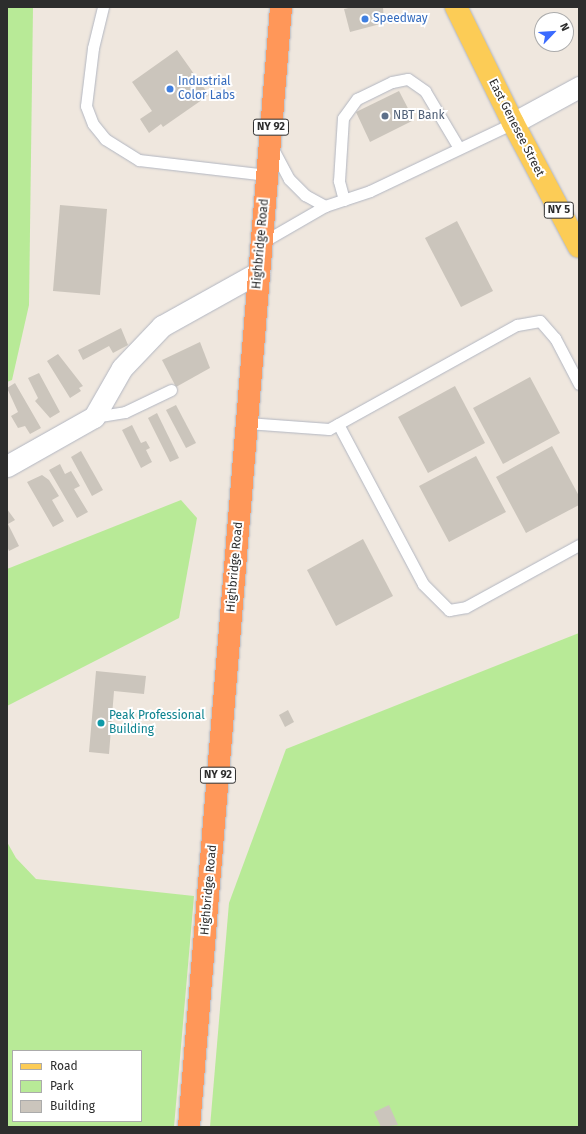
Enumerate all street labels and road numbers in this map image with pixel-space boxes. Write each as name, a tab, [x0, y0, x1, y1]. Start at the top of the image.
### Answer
street label: East Genesee Street	[485, 77, 547, 179]
road number: NY 92	[252, 118, 290, 136]
street label: Highbridge Road	[250, 198, 272, 290]
road number: NY 5	[543, 201, 575, 219]
street label: Highbridge Road	[224, 521, 246, 613]
road number: NY 92	[199, 766, 237, 784]
street label: Highbridge Road	[198, 844, 220, 936]

